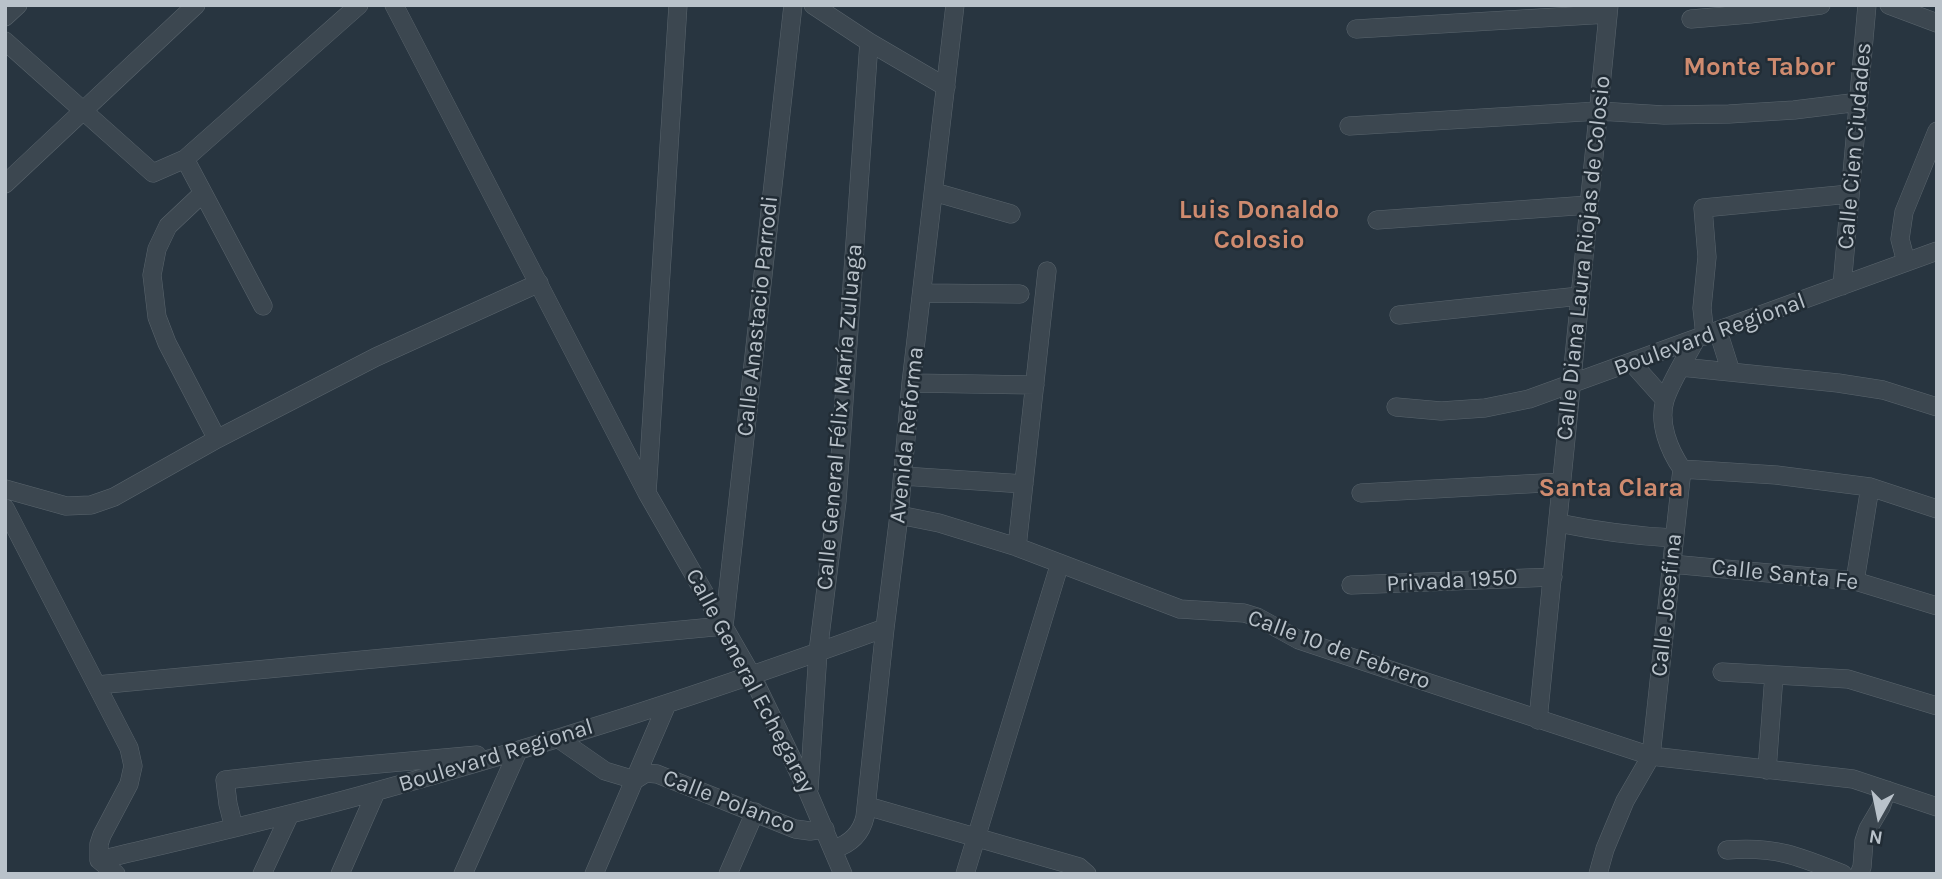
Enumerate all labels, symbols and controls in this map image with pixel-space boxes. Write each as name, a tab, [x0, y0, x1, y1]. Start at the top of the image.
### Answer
street label: Calle Cien Ciudades	[1832, 41, 1878, 251]
district label: Monte Tabor	[1683, 52, 1835, 84]
street label: Calle Diana Laura Riojas de Colosio	[1551, 74, 1617, 442]
street label: Calle Anastacio Parrodi	[732, 194, 784, 438]
district label: Luis Donaldo Colosio	[1179, 195, 1339, 256]
street label: Calle General Félix María Zuluaga	[811, 243, 869, 591]
street label: Boulevard Regional	[1610, 287, 1810, 383]
street label: Avenida Reforma	[884, 345, 930, 525]
district label: Santa Clara	[1538, 473, 1684, 505]
street label: Calle Josefina	[1646, 532, 1688, 678]
street label: Calle Santa Fe	[1710, 554, 1860, 596]
street label: Calle General Echegaray	[679, 564, 821, 798]
street label: Privada 1950	[1386, 564, 1518, 598]
street label: Calle 10 de Febrero	[1244, 604, 1434, 696]
street label: Boulevard Regional	[395, 713, 597, 799]
street label: Calle Polanco	[659, 764, 799, 840]
north arrow	[1844, 781, 1914, 851]
text: N	[1867, 825, 1884, 849]

